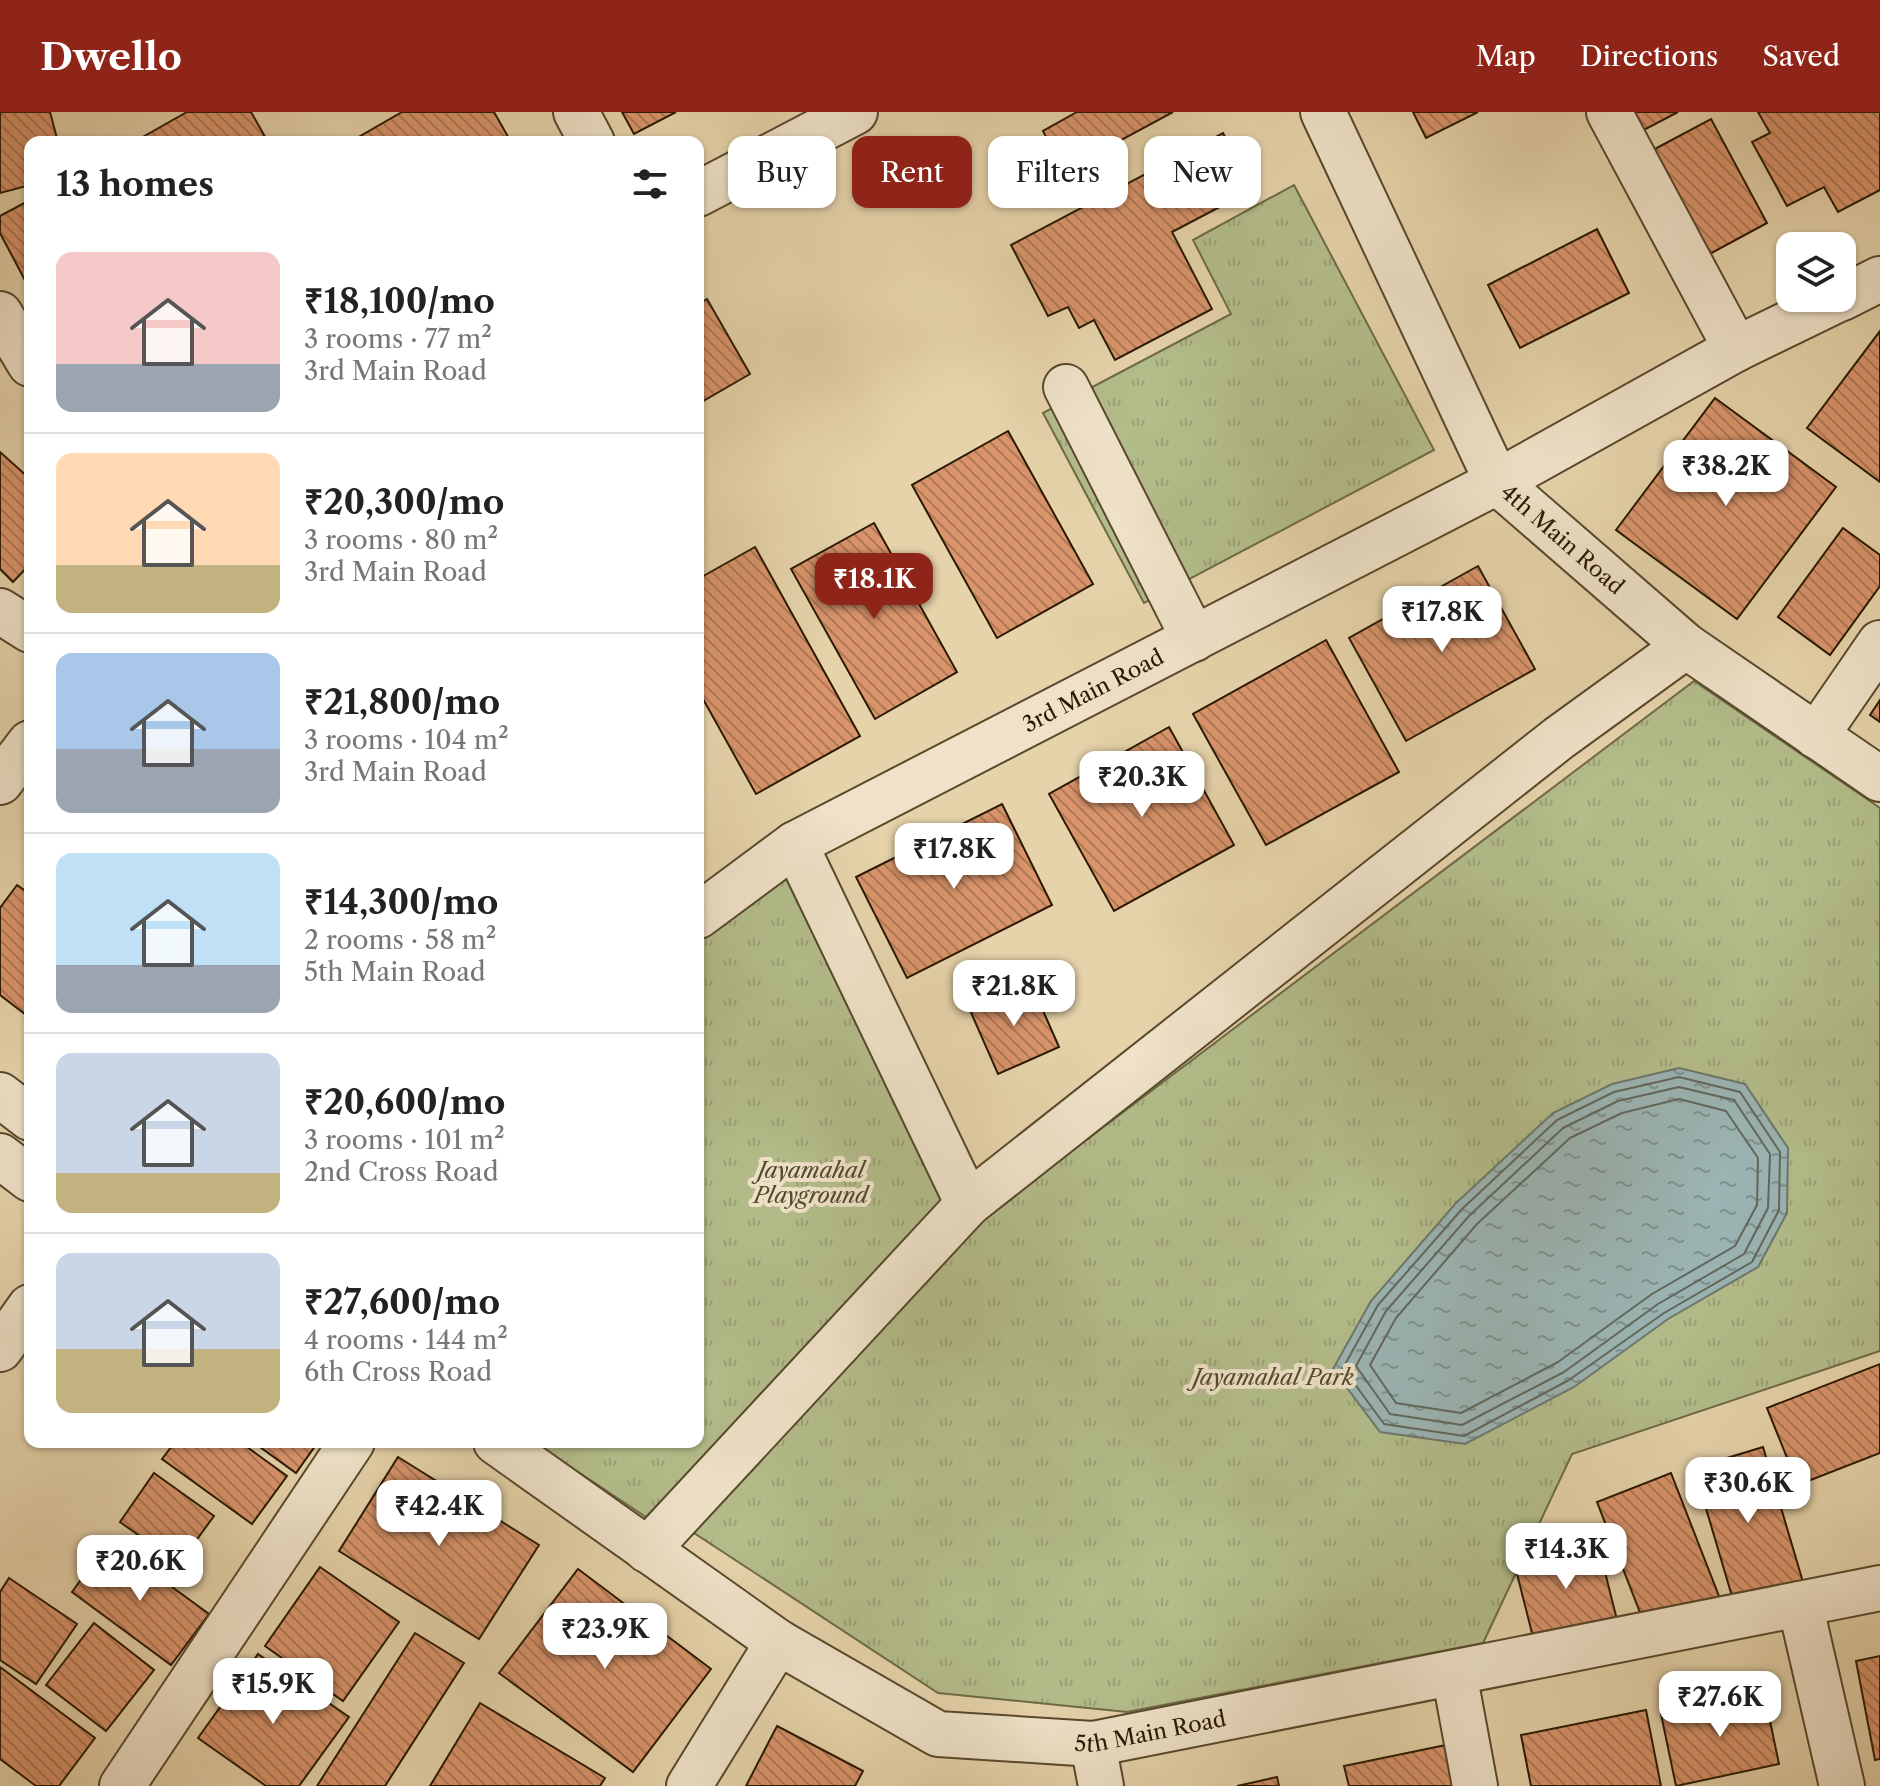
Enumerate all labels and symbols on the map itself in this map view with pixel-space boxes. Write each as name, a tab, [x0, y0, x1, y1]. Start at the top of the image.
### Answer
pin: ₹38.2K	[1661, 440, 1791, 508]
street label: 4th Main Road	[1496, 478, 1630, 600]
pin: ₹18.1K	[809, 553, 939, 621]
pin: ₹17.8K	[1377, 586, 1507, 654]
street label: 3rd Main Road	[1018, 643, 1168, 738]
pin: ₹20.3K	[1077, 751, 1207, 819]
pin: ₹17.8K	[889, 823, 1019, 891]
pin: ₹21.8K	[949, 960, 1079, 1028]
park label: Jayamahal Playground	[751, 1157, 870, 1209]
park label: Jayamahal Park	[1186, 1364, 1354, 1391]
pin: ₹30.6K	[1683, 1457, 1813, 1525]
pin: ₹42.4K	[374, 1480, 504, 1548]
pin: ₹14.3K	[1501, 1523, 1631, 1591]
pin: ₹20.6K	[75, 1535, 205, 1603]
pin: ₹23.9K	[540, 1603, 670, 1671]
pin: ₹15.9K	[208, 1658, 338, 1726]
pin: ₹27.6K	[1655, 1671, 1785, 1739]
street label: 5th Main Road	[1074, 1704, 1228, 1758]

